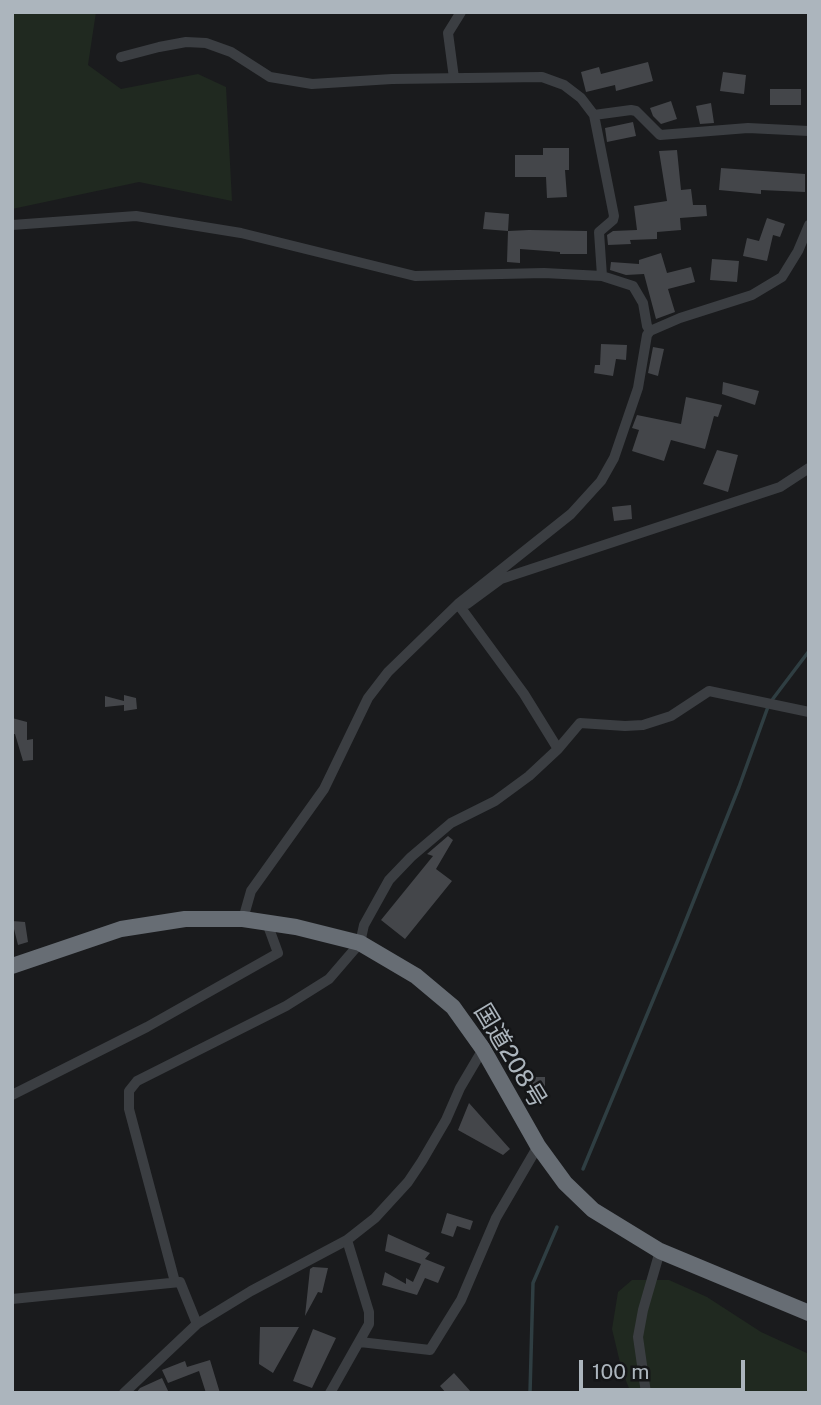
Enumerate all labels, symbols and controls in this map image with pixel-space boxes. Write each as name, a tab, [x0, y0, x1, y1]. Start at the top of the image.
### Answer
street label: 国道208号	[468, 999, 552, 1113]
scale bar	[583, 1346, 749, 1390]
text: 100 m	[592, 1359, 649, 1384]

